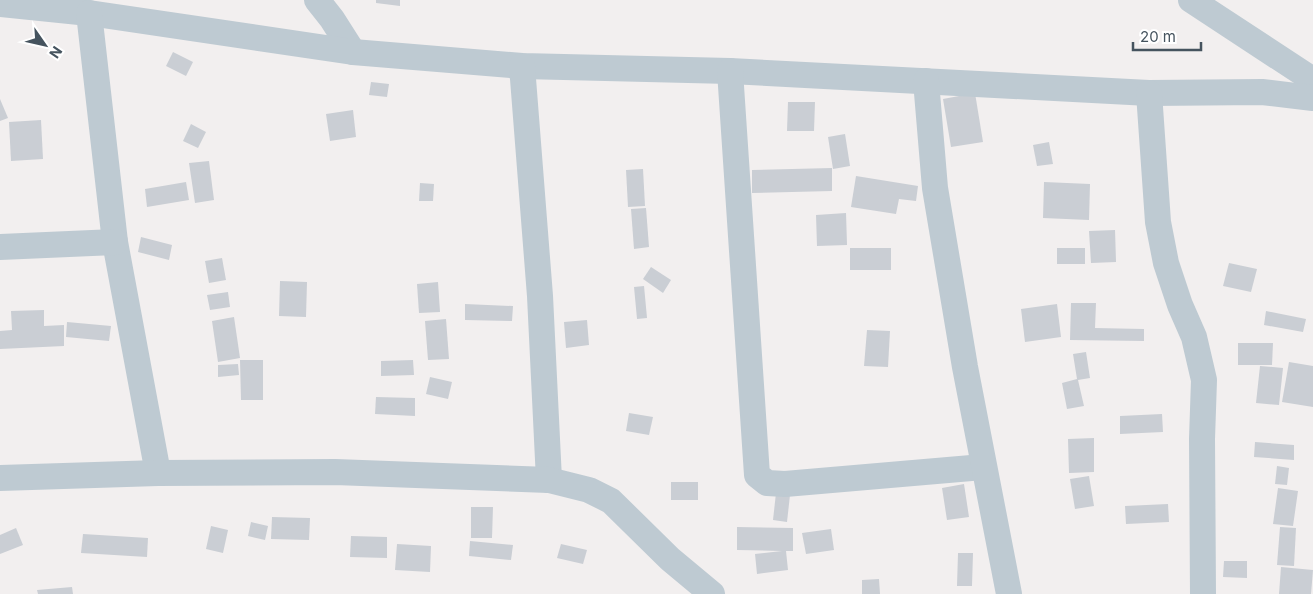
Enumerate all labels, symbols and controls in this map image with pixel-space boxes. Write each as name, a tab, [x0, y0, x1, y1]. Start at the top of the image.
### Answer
north arrow	[20, 20, 70, 70]
scale bar	[1133, 20, 1200, 52]
text: 20 m	[1140, 27, 1176, 46]
text: N	[46, 43, 66, 62]

